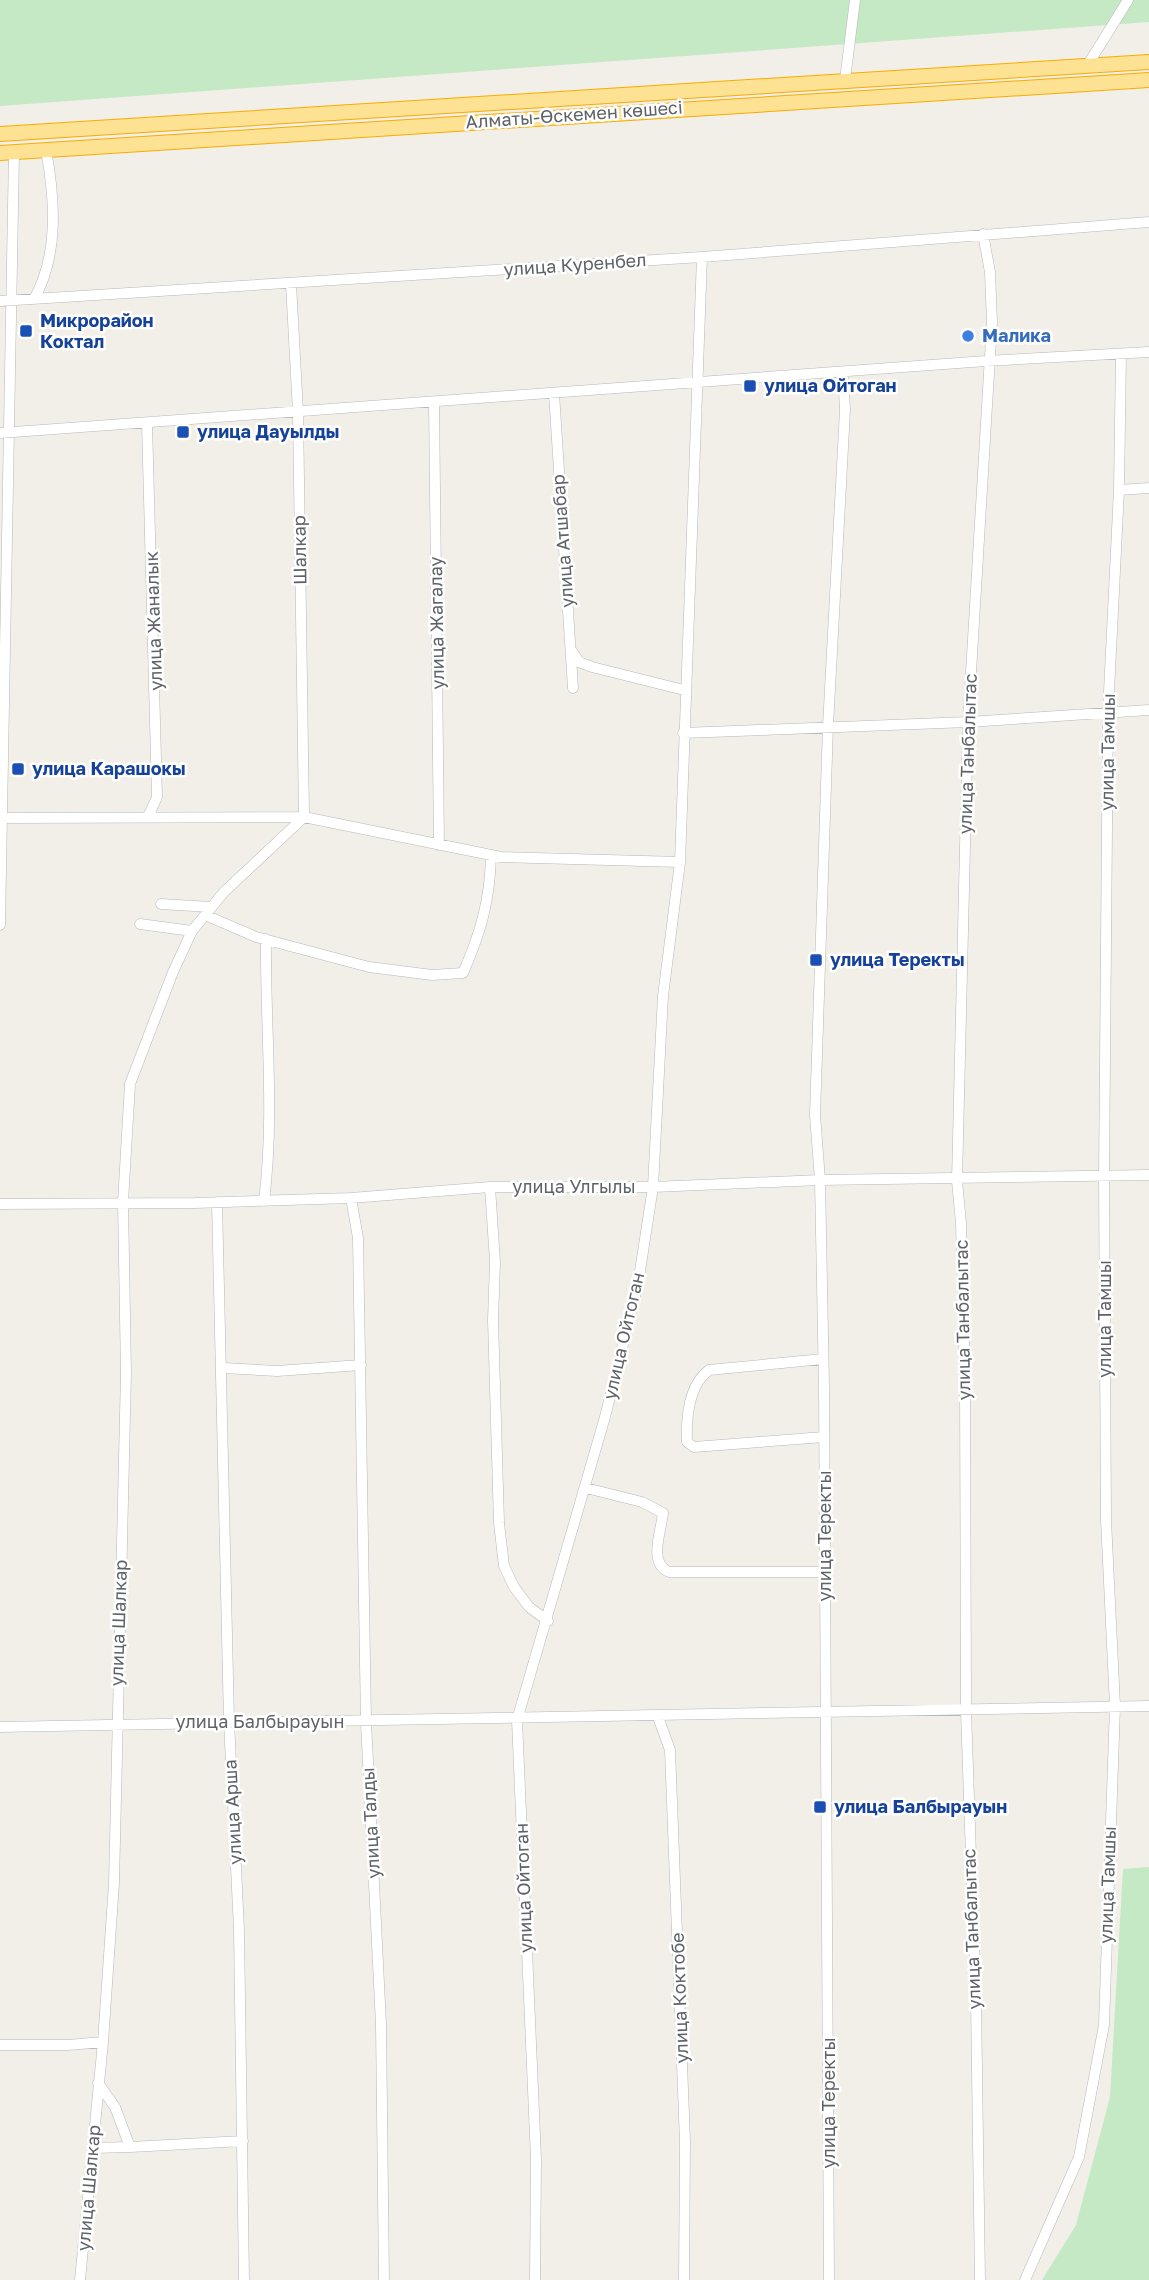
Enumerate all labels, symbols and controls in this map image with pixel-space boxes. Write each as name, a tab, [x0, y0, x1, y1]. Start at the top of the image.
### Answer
street label: Алматы-Өскемен көшесі	[465, 95, 683, 133]
street label: улица Куренбел	[503, 248, 647, 280]
place label: Микрорайон Коктал	[40, 309, 154, 352]
marker: Микрорайон Коктал	[18, 323, 34, 339]
place label: Малика	[982, 324, 1051, 346]
marker: Малика	[960, 328, 976, 344]
place label: улица Ойтоган	[764, 374, 897, 396]
marker: улица Ойтоган	[742, 378, 758, 394]
place label: улица Дауылды	[197, 420, 339, 442]
marker: улица Дауылды	[175, 424, 191, 440]
street label: улица Атшабар	[546, 474, 578, 609]
street label: Шалкар	[287, 515, 311, 585]
street label: улица Жаналык	[140, 551, 166, 691]
street label: улица Жагалау	[424, 556, 448, 690]
street label: улица Танбалытас	[953, 673, 981, 835]
street label: улица Тамшы	[1095, 693, 1119, 811]
place label: улица Карашокы	[32, 757, 186, 779]
marker: улица Карашокы	[10, 761, 26, 777]
place label: улица Теректы	[830, 948, 965, 970]
marker: улица Теректы	[808, 952, 824, 968]
street label: улица Улгылы	[512, 1175, 636, 1197]
street label: улица Танбалытас	[950, 1239, 974, 1401]
street label: улица Тамшы	[1093, 1260, 1115, 1378]
street label: улица Ойтоган	[598, 1270, 648, 1402]
street label: улица Теректы	[813, 1470, 835, 1602]
street label: улица Шалкар	[105, 1559, 131, 1687]
street label: улица Балбырауын	[176, 1710, 344, 1732]
street label: улица Арша	[218, 1759, 246, 1865]
street label: улица Талды	[356, 1767, 384, 1879]
place label: улица Балбырауын	[834, 1795, 1007, 1817]
marker: улица Балбырауын	[812, 1799, 828, 1815]
street label: улица Ойтоган	[510, 1823, 536, 1953]
street label: улица Тамшы	[1094, 1826, 1120, 1944]
street label: улица Танбалытас	[957, 1848, 985, 2010]
street label: улица Коктобе	[666, 1932, 692, 2064]
street label: улица Теректы	[817, 2037, 839, 2169]
street label: улица Шалкар	[72, 2124, 104, 2252]

